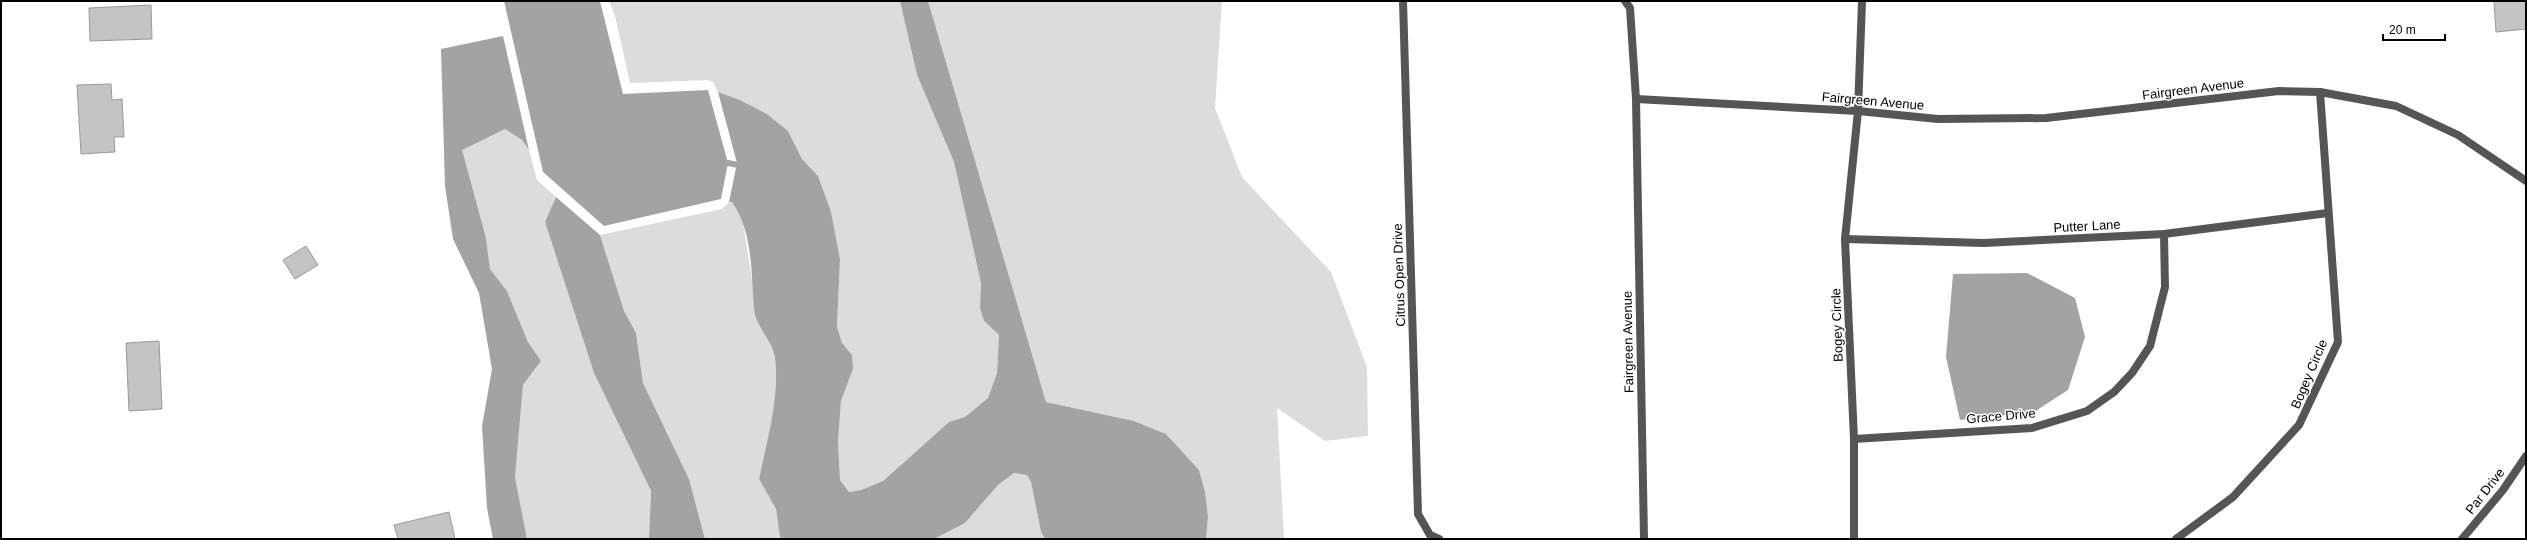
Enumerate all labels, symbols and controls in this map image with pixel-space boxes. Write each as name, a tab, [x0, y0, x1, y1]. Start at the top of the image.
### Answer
scale bar	[2383, 16, 2445, 42]
text: 20 m	[2389, 23, 2416, 37]
street label: Fairgreen Avenue	[2141, 75, 2245, 103]
street label: Fairgreen Avenue	[1821, 89, 1925, 113]
street label: Putter Lane	[2053, 217, 2121, 235]
street label: Citrus Open Drive	[1390, 223, 1408, 327]
street label: Bogey Circle	[1828, 288, 1846, 362]
street label: Fairgreen Avenue	[1620, 291, 1636, 393]
street label: Bogey Circle	[2288, 337, 2330, 411]
street label: Grace Drive	[1966, 406, 2036, 426]
street label: Par Drive	[2462, 465, 2508, 517]

